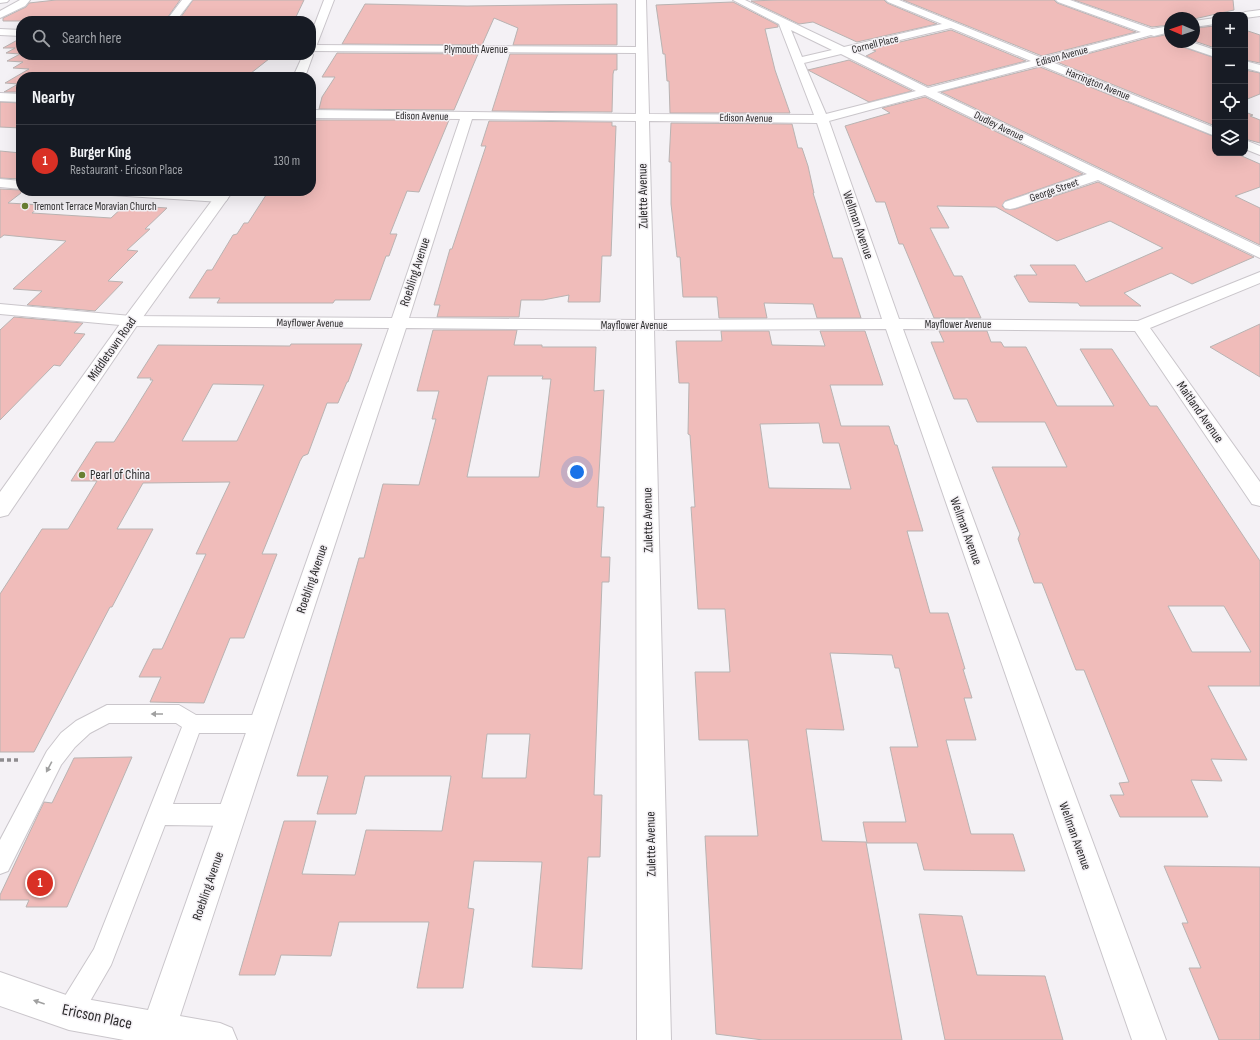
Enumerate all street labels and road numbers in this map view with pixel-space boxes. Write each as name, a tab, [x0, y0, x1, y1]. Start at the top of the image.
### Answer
street label: Cornell Place	[850, 32, 900, 56]
street label: Plymouth Avenue	[444, 43, 508, 56]
street label: Edison Avenue	[1035, 43, 1089, 69]
street label: Harrington Avenue	[1064, 65, 1132, 103]
street label: Dudley Avenue	[972, 108, 1026, 144]
street label: Edison Avenue	[395, 109, 449, 123]
street label: Edison Avenue	[719, 111, 773, 125]
street label: Zulette Avenue	[634, 163, 652, 229]
street label: George Street	[1028, 175, 1081, 204]
street label: Wellman Avenue	[839, 189, 877, 261]
street label: Roebling Avenue	[396, 235, 434, 309]
street label: Middletown Road	[84, 314, 140, 384]
street label: Mayflower Avenue	[277, 316, 343, 330]
street label: Mayflower Avenue	[925, 318, 991, 331]
street label: Mayflower Avenue	[601, 319, 667, 332]
street label: Maitland Avenue	[1173, 378, 1227, 446]
street label: Zulette Avenue	[639, 487, 657, 553]
street label: Wellman Avenue	[946, 495, 986, 567]
street label: Roebling Avenue	[293, 543, 331, 615]
street label: Wellman Avenue	[1055, 800, 1095, 872]
street label: Zulette Avenue	[642, 811, 660, 877]
street label: Roebling Avenue	[189, 850, 227, 922]
street label: Ericson Place	[60, 1000, 134, 1034]

